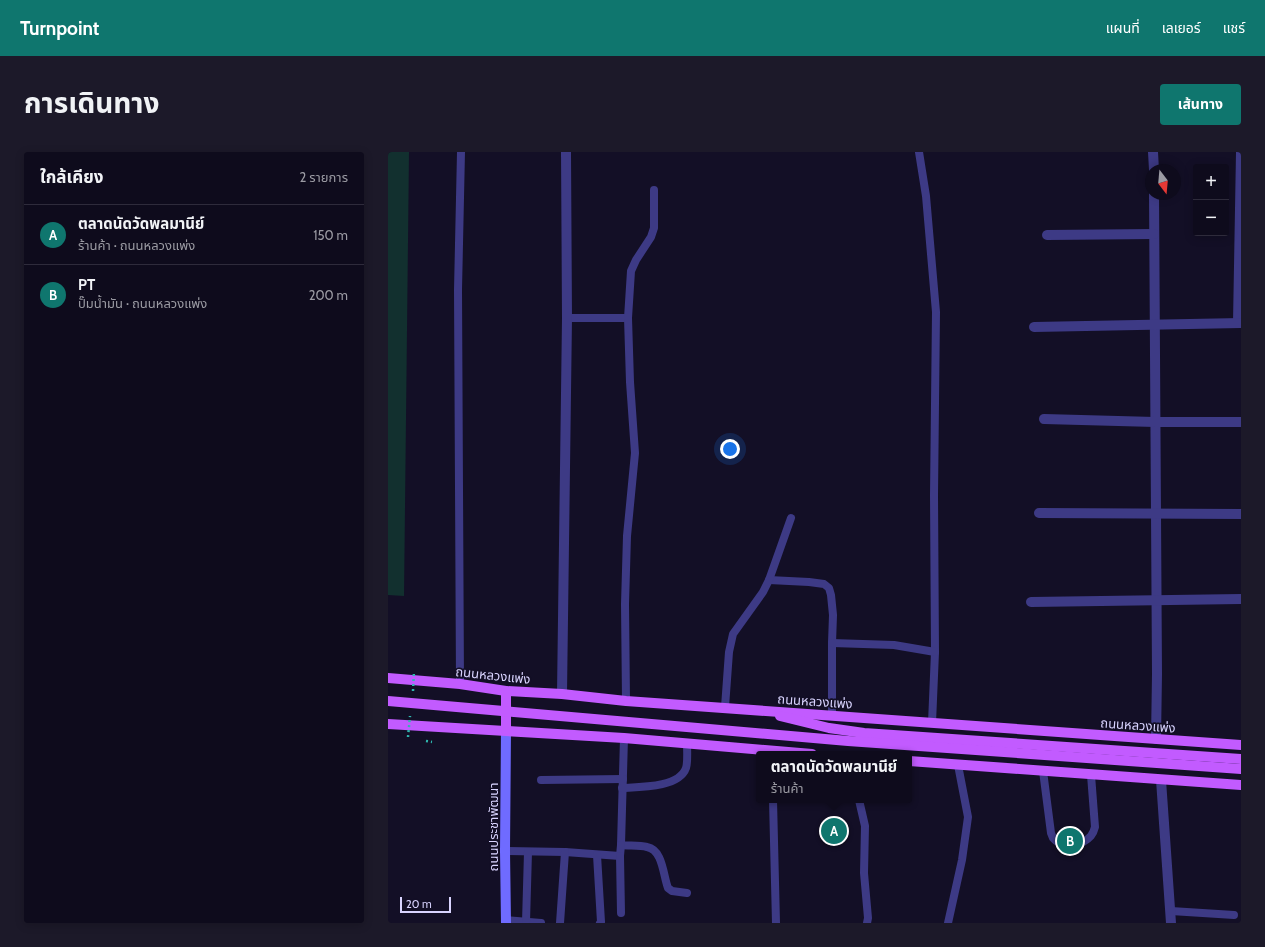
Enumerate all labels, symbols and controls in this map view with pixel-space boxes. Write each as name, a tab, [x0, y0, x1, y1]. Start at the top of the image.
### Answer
text: Turnpoint	[20, 17, 99, 40]
text: แผนที่	[1106, 19, 1140, 37]
text: เลเยอร์	[1162, 19, 1201, 37]
text: แชร์	[1223, 19, 1245, 37]
button: เส้นทาง	[1160, 84, 1241, 125]
text: การเดินทาง	[24, 86, 159, 120]
north arrow	[1145, 164, 1181, 200]
map controls	[1193, 164, 1229, 236]
button: +	[1193, 164, 1229, 200]
text: ใกล้เคียง	[40, 167, 103, 187]
text: 2 รายการ	[299, 169, 348, 185]
button: −	[1193, 200, 1229, 236]
text: ตลาดนัดวัดพลมานีย์	[78, 215, 204, 233]
text: A	[49, 227, 57, 243]
text: 150 m	[313, 227, 348, 243]
text: ร้านค้า · ถนนหลวงแพ่ง	[78, 237, 195, 253]
text: PT	[78, 276, 95, 294]
text: B	[49, 287, 57, 303]
text: 200 m	[309, 287, 348, 303]
text: ปั๊มน้ำมัน · ถนนหลวงแพ่ง	[78, 295, 207, 311]
your location	[720, 439, 740, 459]
street label: ถนนหลวงแพ่ง	[455, 663, 531, 687]
street label: ถนนหลวงแพ่ง	[777, 690, 853, 712]
street label: ถนนหลวงแพ่ง	[1100, 714, 1176, 736]
popup	[756, 751, 912, 803]
text: ตลาดนัดวัดพลมานีย์	[771, 758, 897, 776]
text: ร้านค้า	[771, 780, 804, 796]
street label: ถนนประชาพัฒนา	[485, 783, 501, 871]
pin: A	[821, 816, 847, 846]
pin: B	[1057, 826, 1083, 856]
scale bar	[400, 895, 451, 914]
text: 20 m	[406, 897, 432, 911]

